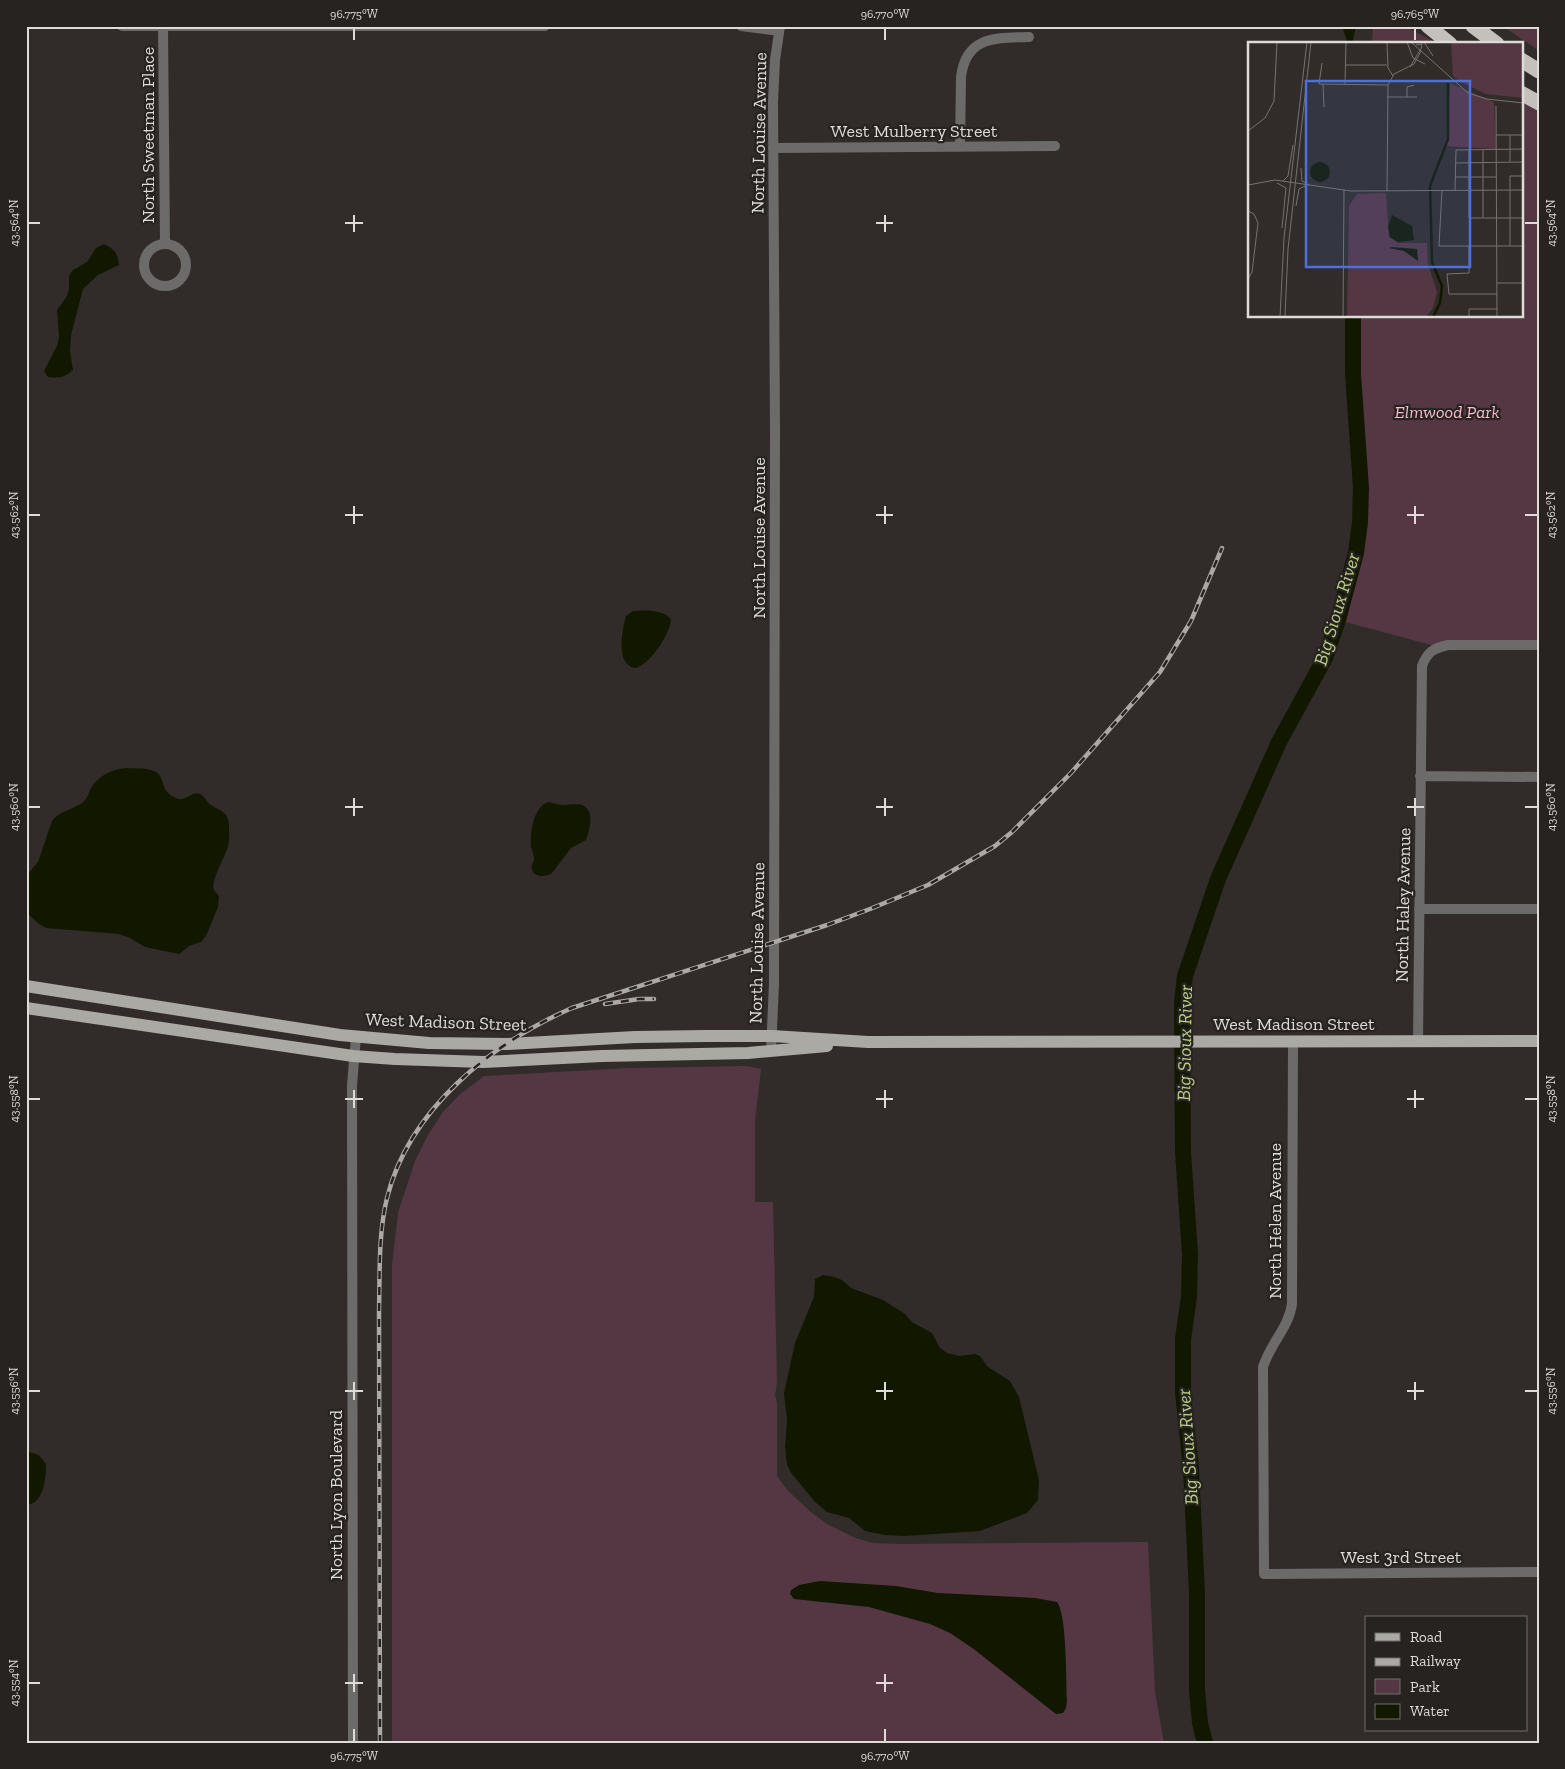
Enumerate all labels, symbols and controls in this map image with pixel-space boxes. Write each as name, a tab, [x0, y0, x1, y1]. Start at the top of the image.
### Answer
text: 96.775°W	[330, 7, 379, 21]
text: 96.770°W	[861, 7, 910, 21]
text: 96.765°W	[1391, 7, 1440, 21]
inset map	[1248, 42, 1522, 318]
street label: North Sweetman Place	[137, 47, 159, 223]
street label: North Louise Avenue	[747, 52, 771, 214]
street label: West Mulberry Street	[831, 120, 998, 142]
text: 43.564°N	[7, 199, 21, 247]
text: 43.564°N	[1544, 199, 1558, 247]
park label: Elmwood Park	[1395, 401, 1499, 423]
street label: North Louise Avenue	[748, 457, 770, 619]
text: 43.562°N	[7, 491, 21, 539]
text: 43.562°N	[1544, 491, 1558, 539]
water label: Big Sioux River	[1308, 550, 1365, 668]
text: 43.560°N	[7, 783, 21, 831]
text: 43.560°N	[1544, 783, 1558, 831]
street label: North Haley Avenue	[1391, 827, 1415, 983]
street label: North Louise Avenue	[745, 862, 769, 1024]
water label: Big Sioux River	[1172, 984, 1197, 1101]
street label: West Madison Street	[365, 1008, 527, 1036]
street label: West Madison Street	[1213, 1013, 1375, 1035]
text: 43.558°N	[7, 1075, 21, 1123]
text: 43.558°N	[1544, 1075, 1558, 1123]
street label: North Helen Avenue	[1264, 1143, 1286, 1299]
text: 43.556°N	[7, 1367, 21, 1415]
text: 43.556°N	[1544, 1367, 1558, 1415]
water label: Big Sioux River	[1172, 1388, 1203, 1506]
street label: North Lyon Boulevard	[325, 1410, 347, 1580]
street label: West 3rd Street	[1341, 1546, 1462, 1568]
legend	[1365, 1616, 1528, 1732]
text: Road	[1410, 1628, 1443, 1646]
text: Railway	[1410, 1652, 1461, 1670]
text: 43.554°N	[7, 1659, 21, 1706]
text: Park	[1410, 1678, 1440, 1696]
text: Water	[1410, 1702, 1450, 1720]
text: 96.775°W	[330, 1749, 379, 1763]
text: 96.770°W	[861, 1749, 910, 1763]

